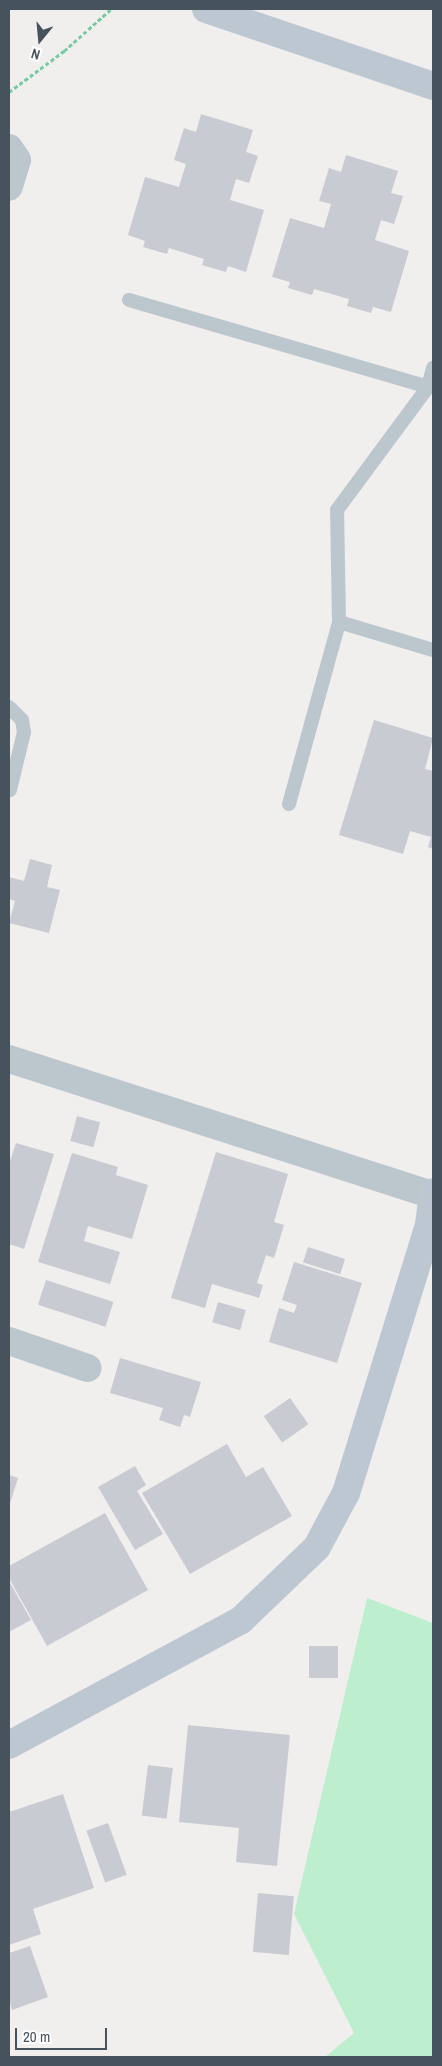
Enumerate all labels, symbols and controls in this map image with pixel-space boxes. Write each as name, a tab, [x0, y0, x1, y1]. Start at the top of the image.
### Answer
north arrow	[15, 15, 65, 65]
text: N	[29, 45, 42, 64]
scale bar	[18, 2018, 110, 2050]
text: 20 m	[23, 2026, 50, 2047]

